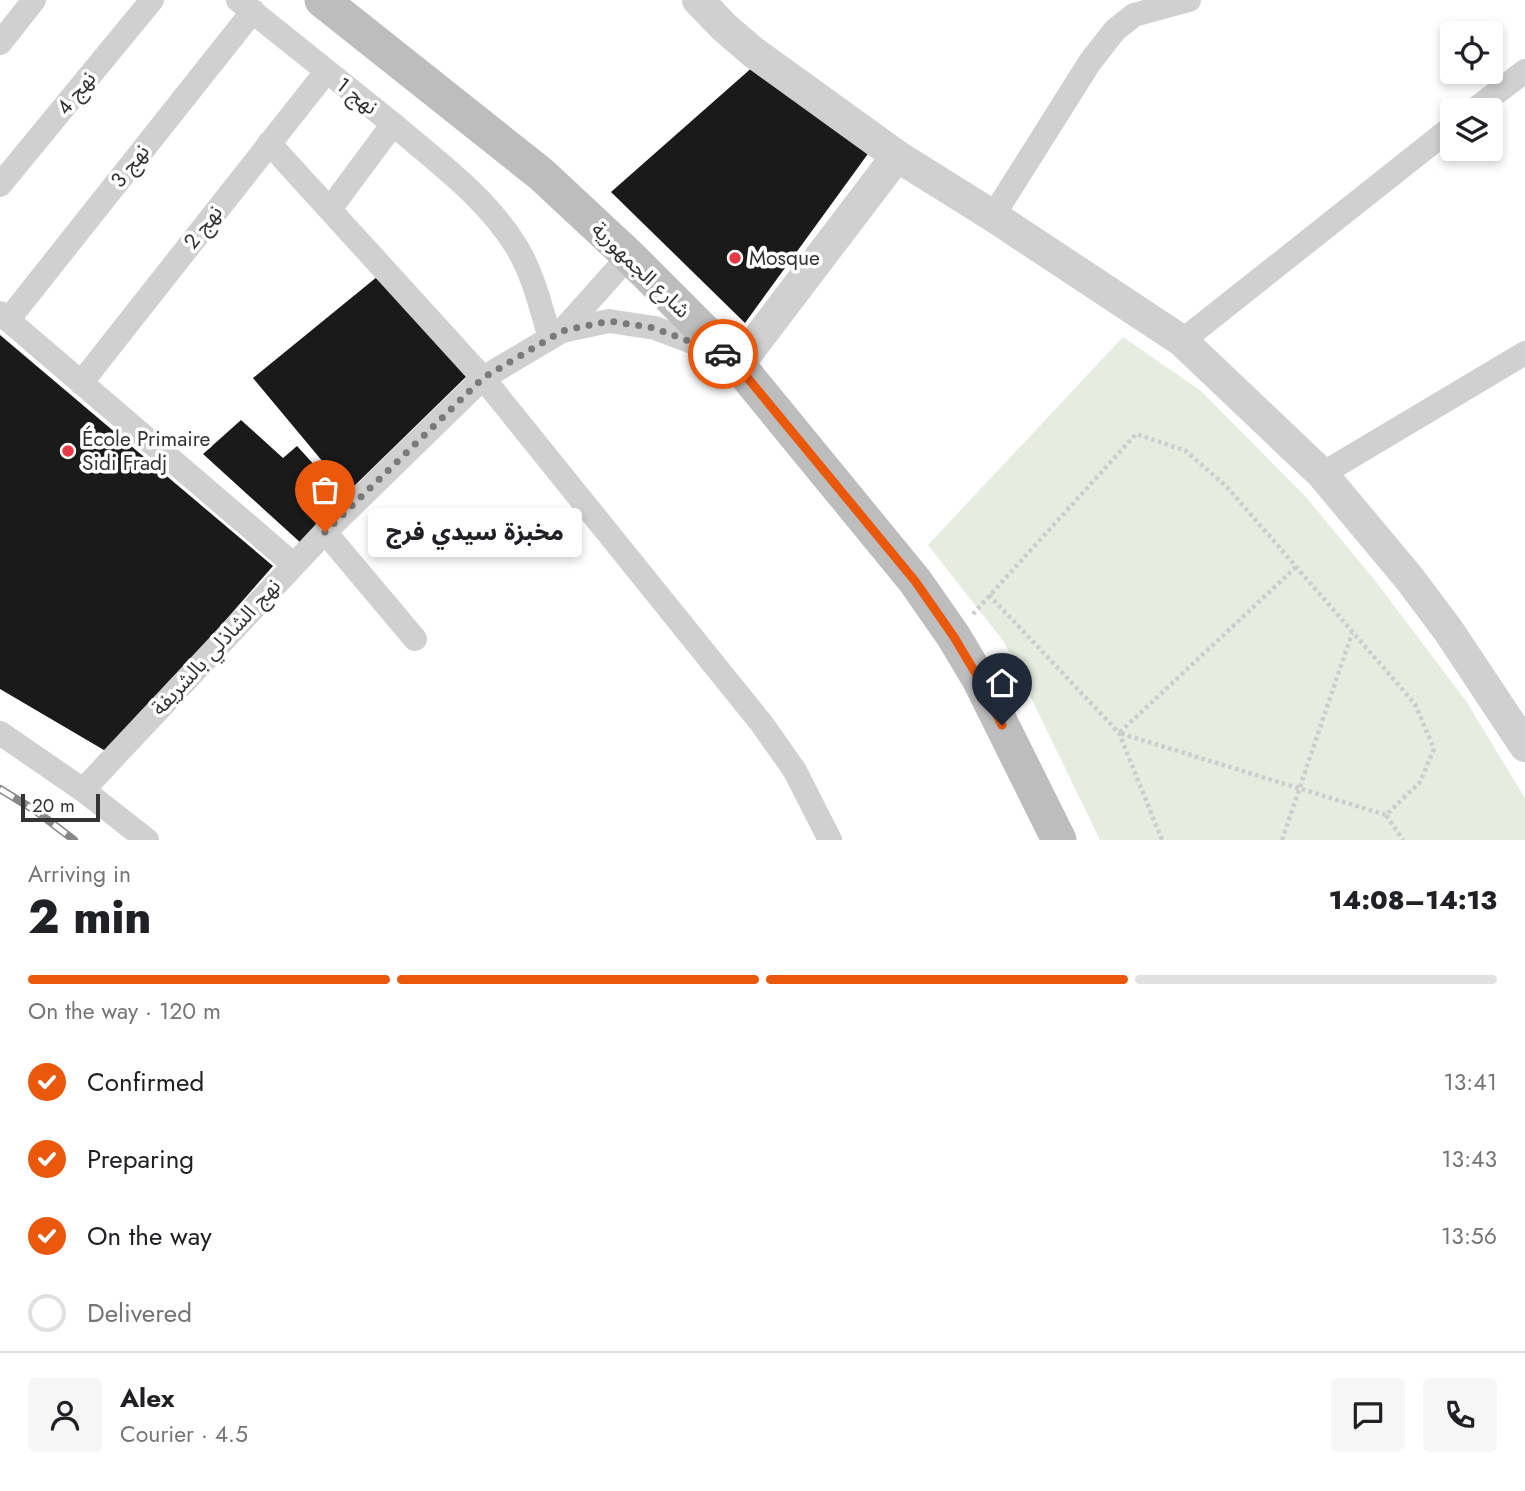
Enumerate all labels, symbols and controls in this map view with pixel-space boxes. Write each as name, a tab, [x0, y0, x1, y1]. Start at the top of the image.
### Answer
map controls	[1440, 21, 1503, 161]
button: locate	[1440, 21, 1503, 84]
street label: نهج 4	[49, 65, 103, 121]
street label: نهج 1	[330, 70, 384, 122]
button: layers	[1440, 98, 1503, 161]
street label: نهج 3	[103, 138, 157, 194]
street label: نهج 2	[176, 199, 230, 255]
street label: شارع الجمهورية	[585, 215, 697, 325]
place label: Mosque	[749, 243, 820, 273]
marker: Mosque	[727, 250, 743, 266]
courier	[688, 319, 758, 389]
icon: car	[704, 335, 742, 373]
place label: École Primaire Sidi Fradj	[82, 424, 211, 478]
marker: École Primaire Sidi Fradj	[60, 443, 76, 459]
pin	[295, 460, 355, 532]
icon: bag	[306, 471, 344, 509]
callout: مخبزة سيدي فرج	[367, 508, 580, 556]
text: مخبزة سيدي فرج	[386, 515, 564, 549]
street label: نهج الشاذلي بالشريفة	[144, 572, 288, 723]
pin	[972, 653, 1032, 725]
icon: home	[983, 664, 1021, 702]
scale bar	[21, 791, 100, 823]
text: 20 m	[32, 792, 75, 819]
text: Arriving in	[28, 857, 131, 891]
text: 14:08–14:13	[1329, 881, 1497, 919]
text: 2 min	[28, 884, 152, 950]
text: On the way · 120 m	[28, 994, 221, 1028]
icon: check	[28, 1063, 66, 1101]
text: Confirmed	[87, 1063, 204, 1101]
text: 13:41	[1443, 1065, 1497, 1099]
icon: check	[28, 1140, 66, 1178]
text: Preparing	[87, 1140, 194, 1178]
text: 13:43	[1441, 1142, 1497, 1176]
icon: check	[28, 1217, 66, 1255]
text: On the way	[87, 1217, 212, 1255]
text: 13:56	[1441, 1219, 1497, 1253]
text: Delivered	[87, 1294, 192, 1332]
button: person	[28, 1378, 102, 1452]
button: chat	[1331, 1378, 1405, 1452]
button: phone	[1423, 1378, 1497, 1452]
text: Alex	[120, 1379, 174, 1417]
text: Courier · 4.5	[120, 1417, 248, 1451]

